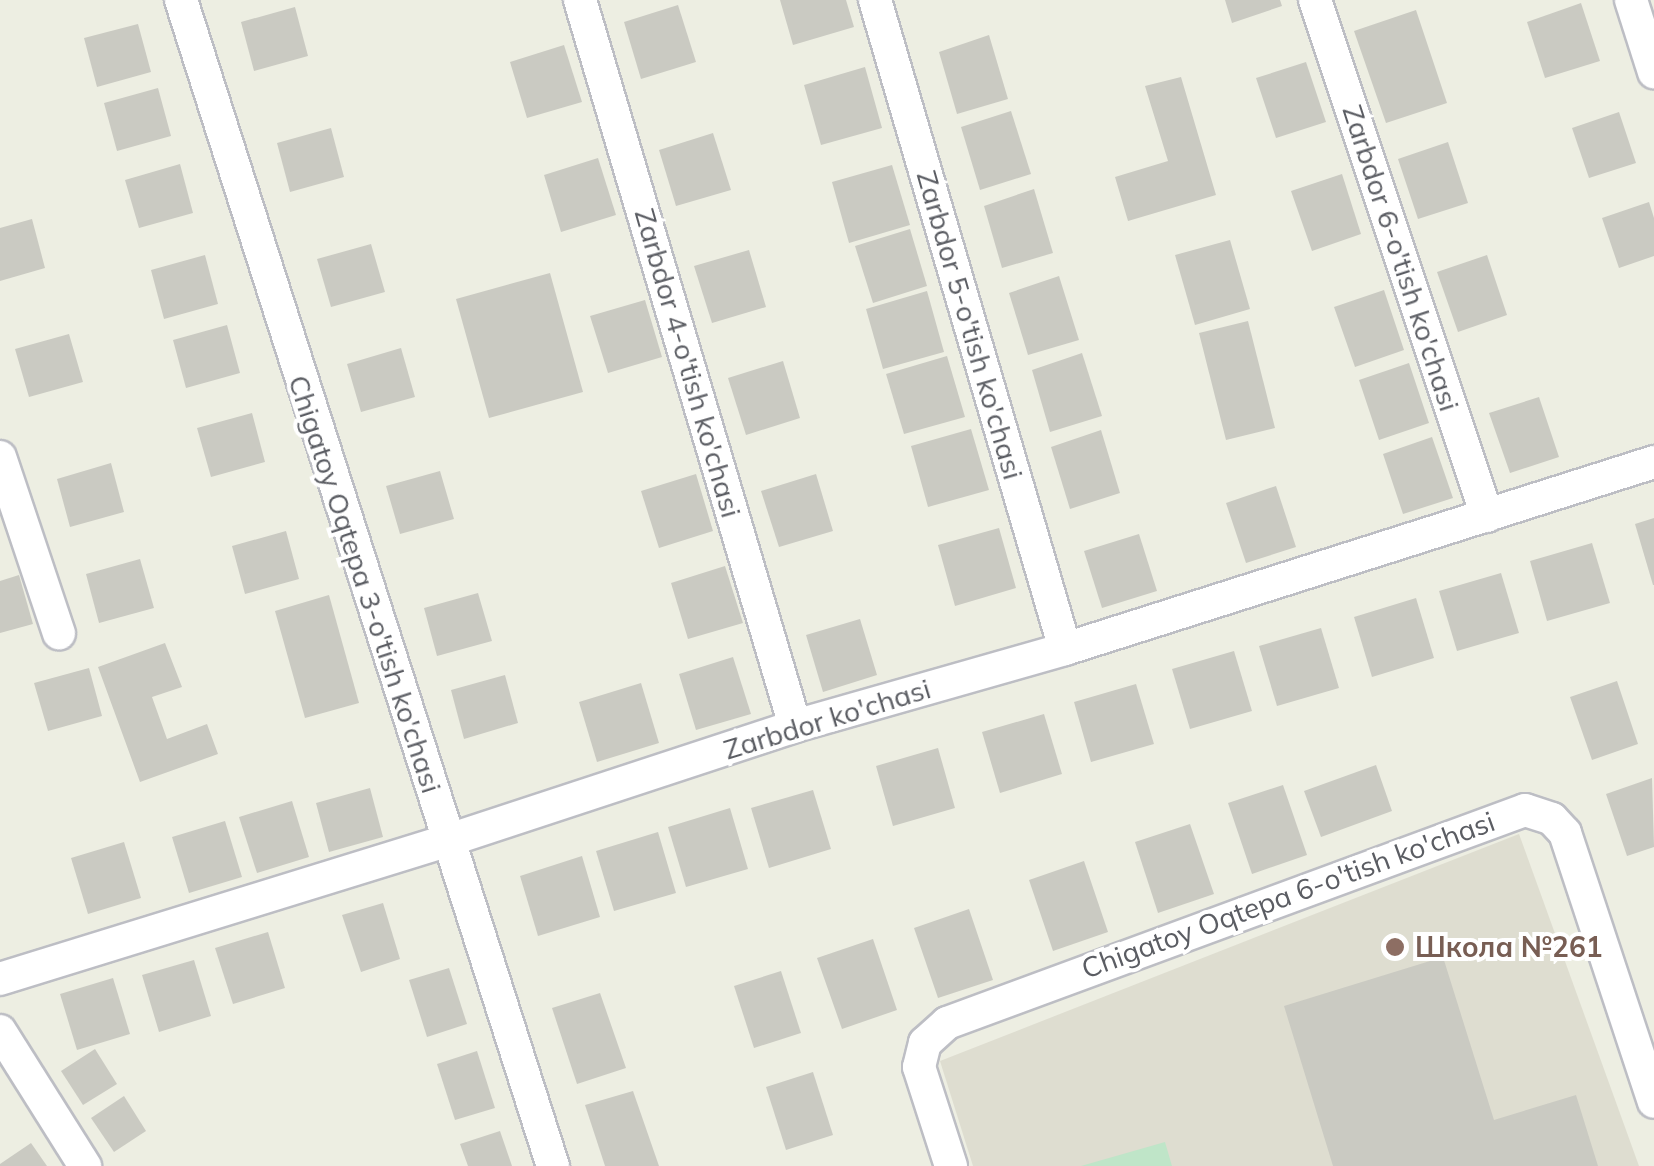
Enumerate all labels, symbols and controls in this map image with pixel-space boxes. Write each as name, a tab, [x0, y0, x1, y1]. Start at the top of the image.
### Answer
street label: Zarbdor 6-o'tish ko'chasi	[1336, 101, 1466, 415]
street label: Zarbdor 5-o'tish ko'chasi	[910, 167, 1030, 483]
street label: Zarbdor 4-o'tish ko'chasi	[628, 205, 748, 521]
street label: Chigatoy Oqtepa 3-o'tish ko'chasi	[281, 371, 449, 797]
street label: Zarbdor ko'chasi	[720, 672, 934, 766]
street label: Chigatoy Oqtepa 6-o'tish ko'chasi	[1077, 804, 1499, 986]
place label: Школа №261	[1415, 930, 1602, 964]
marker: Школа №261	[1384, 936, 1406, 958]

